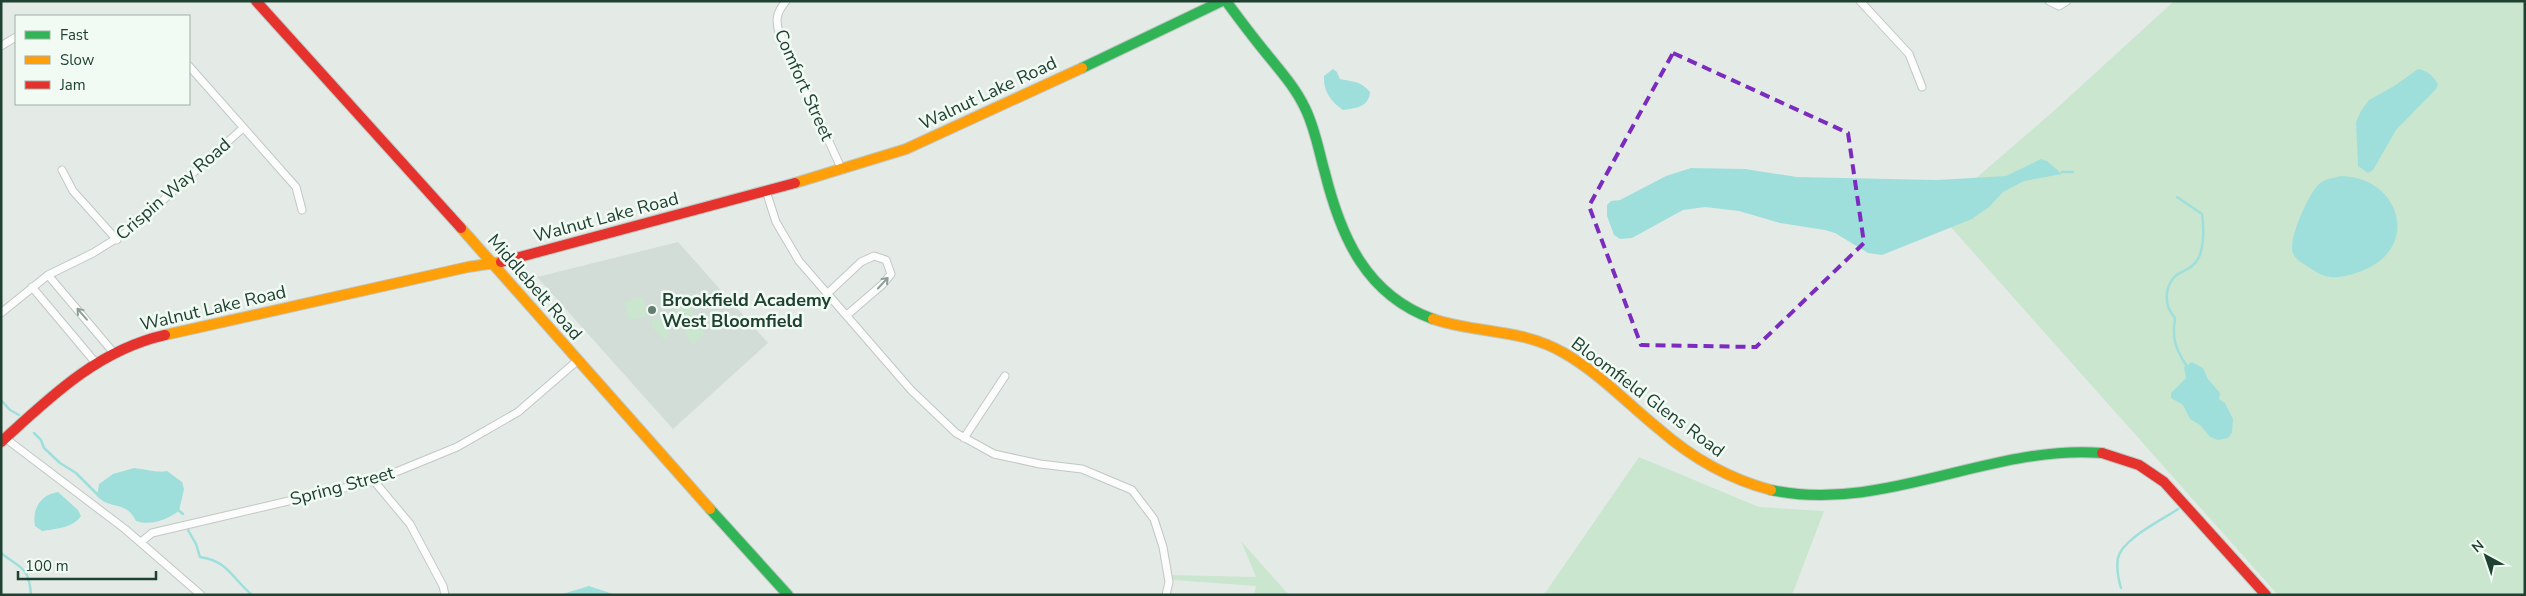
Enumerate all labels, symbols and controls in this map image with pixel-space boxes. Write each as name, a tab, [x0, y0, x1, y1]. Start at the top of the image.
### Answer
legend	[15, 15, 190, 105]
text: Fast	[60, 25, 89, 45]
street label: Comfort Street	[769, 25, 840, 145]
text: Slow	[60, 50, 95, 70]
street label: Walnut Lake Road	[915, 51, 1061, 135]
text: Jam	[59, 75, 86, 95]
street label: Crispin Way Road	[110, 132, 236, 246]
street label: Walnut Lake Road	[531, 186, 681, 248]
street label: Middlebelt Road	[482, 229, 588, 345]
one-way arrow	[877, 277, 889, 289]
street label: Walnut Lake Road	[138, 280, 288, 336]
place label: Brookfield Academy West Bloomfield	[662, 288, 832, 333]
marker: Brookfield Academy West Bloomfield	[646, 304, 658, 316]
one-way arrow	[76, 308, 87, 321]
street label: Bloomfield Glens Road	[1566, 331, 1730, 463]
street label: Spring Street	[287, 460, 397, 511]
north arrow	[2461, 531, 2511, 581]
text: N	[2468, 536, 2488, 557]
scale bar	[18, 548, 155, 580]
text: 100 m	[25, 556, 69, 576]

